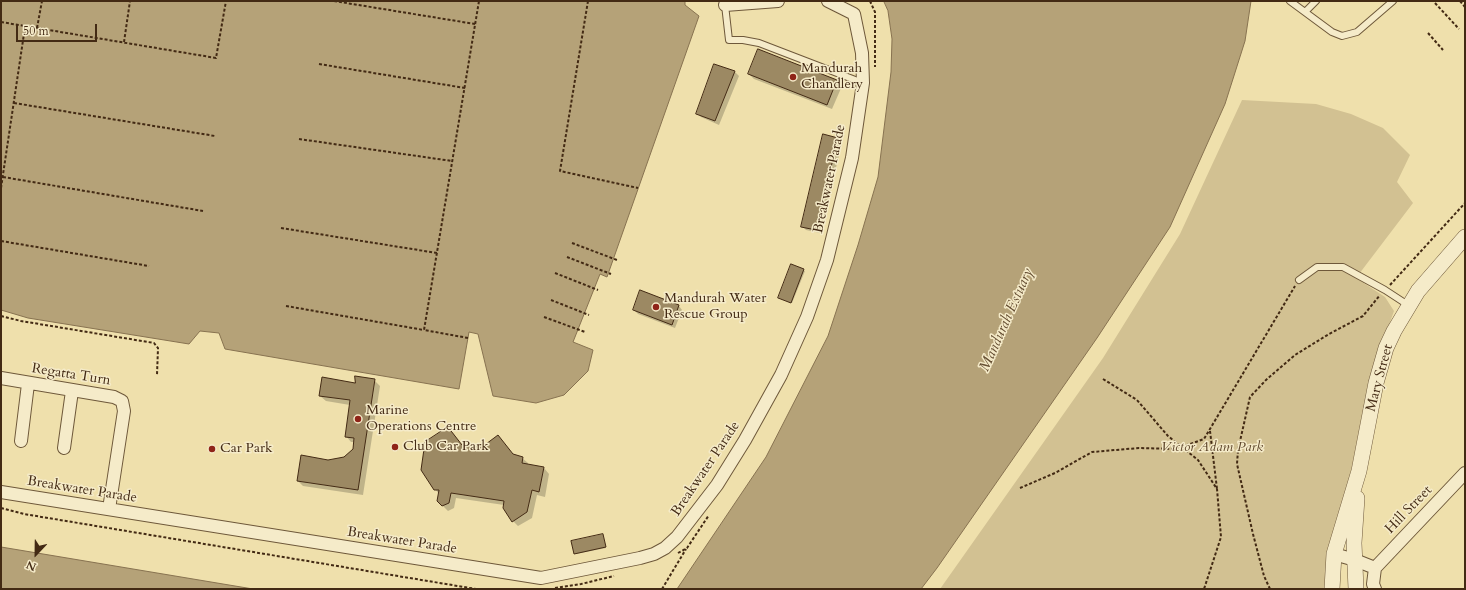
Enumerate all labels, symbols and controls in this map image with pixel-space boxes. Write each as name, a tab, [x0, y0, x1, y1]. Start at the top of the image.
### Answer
scale bar	[18, 16, 99, 42]
text: 50 m	[23, 23, 49, 39]
place label: Mandurah Chandlery	[801, 61, 863, 94]
marker: Mandurah Chandlery	[788, 72, 798, 82]
street label: Breakwater Parade	[810, 123, 850, 235]
water label: Mandurah Estuary	[976, 266, 1038, 374]
place label: Mandurah Water Rescue Group	[664, 291, 766, 324]
marker: Mandurah Water Rescue Group	[651, 302, 661, 312]
street label: Mary Street	[1363, 342, 1397, 414]
street label: Regatta Turn	[30, 360, 112, 390]
place label: Marine Operations Centre	[366, 403, 476, 436]
marker: Marine Operations Centre	[353, 414, 363, 424]
street label: Breakwater Parade	[668, 418, 744, 520]
place label: Club Car Park	[403, 439, 489, 455]
park label: Victor Adam Park	[1161, 440, 1263, 456]
place label: Car Park	[220, 441, 273, 457]
marker: Club Car Park	[390, 442, 400, 452]
marker: Car Park	[207, 444, 217, 454]
street label: Breakwater Parade	[26, 473, 138, 507]
street label: Hill Street	[1382, 483, 1436, 537]
street label: Breakwater Parade	[346, 524, 458, 558]
north arrow	[16, 534, 56, 574]
text: N	[24, 557, 39, 574]

